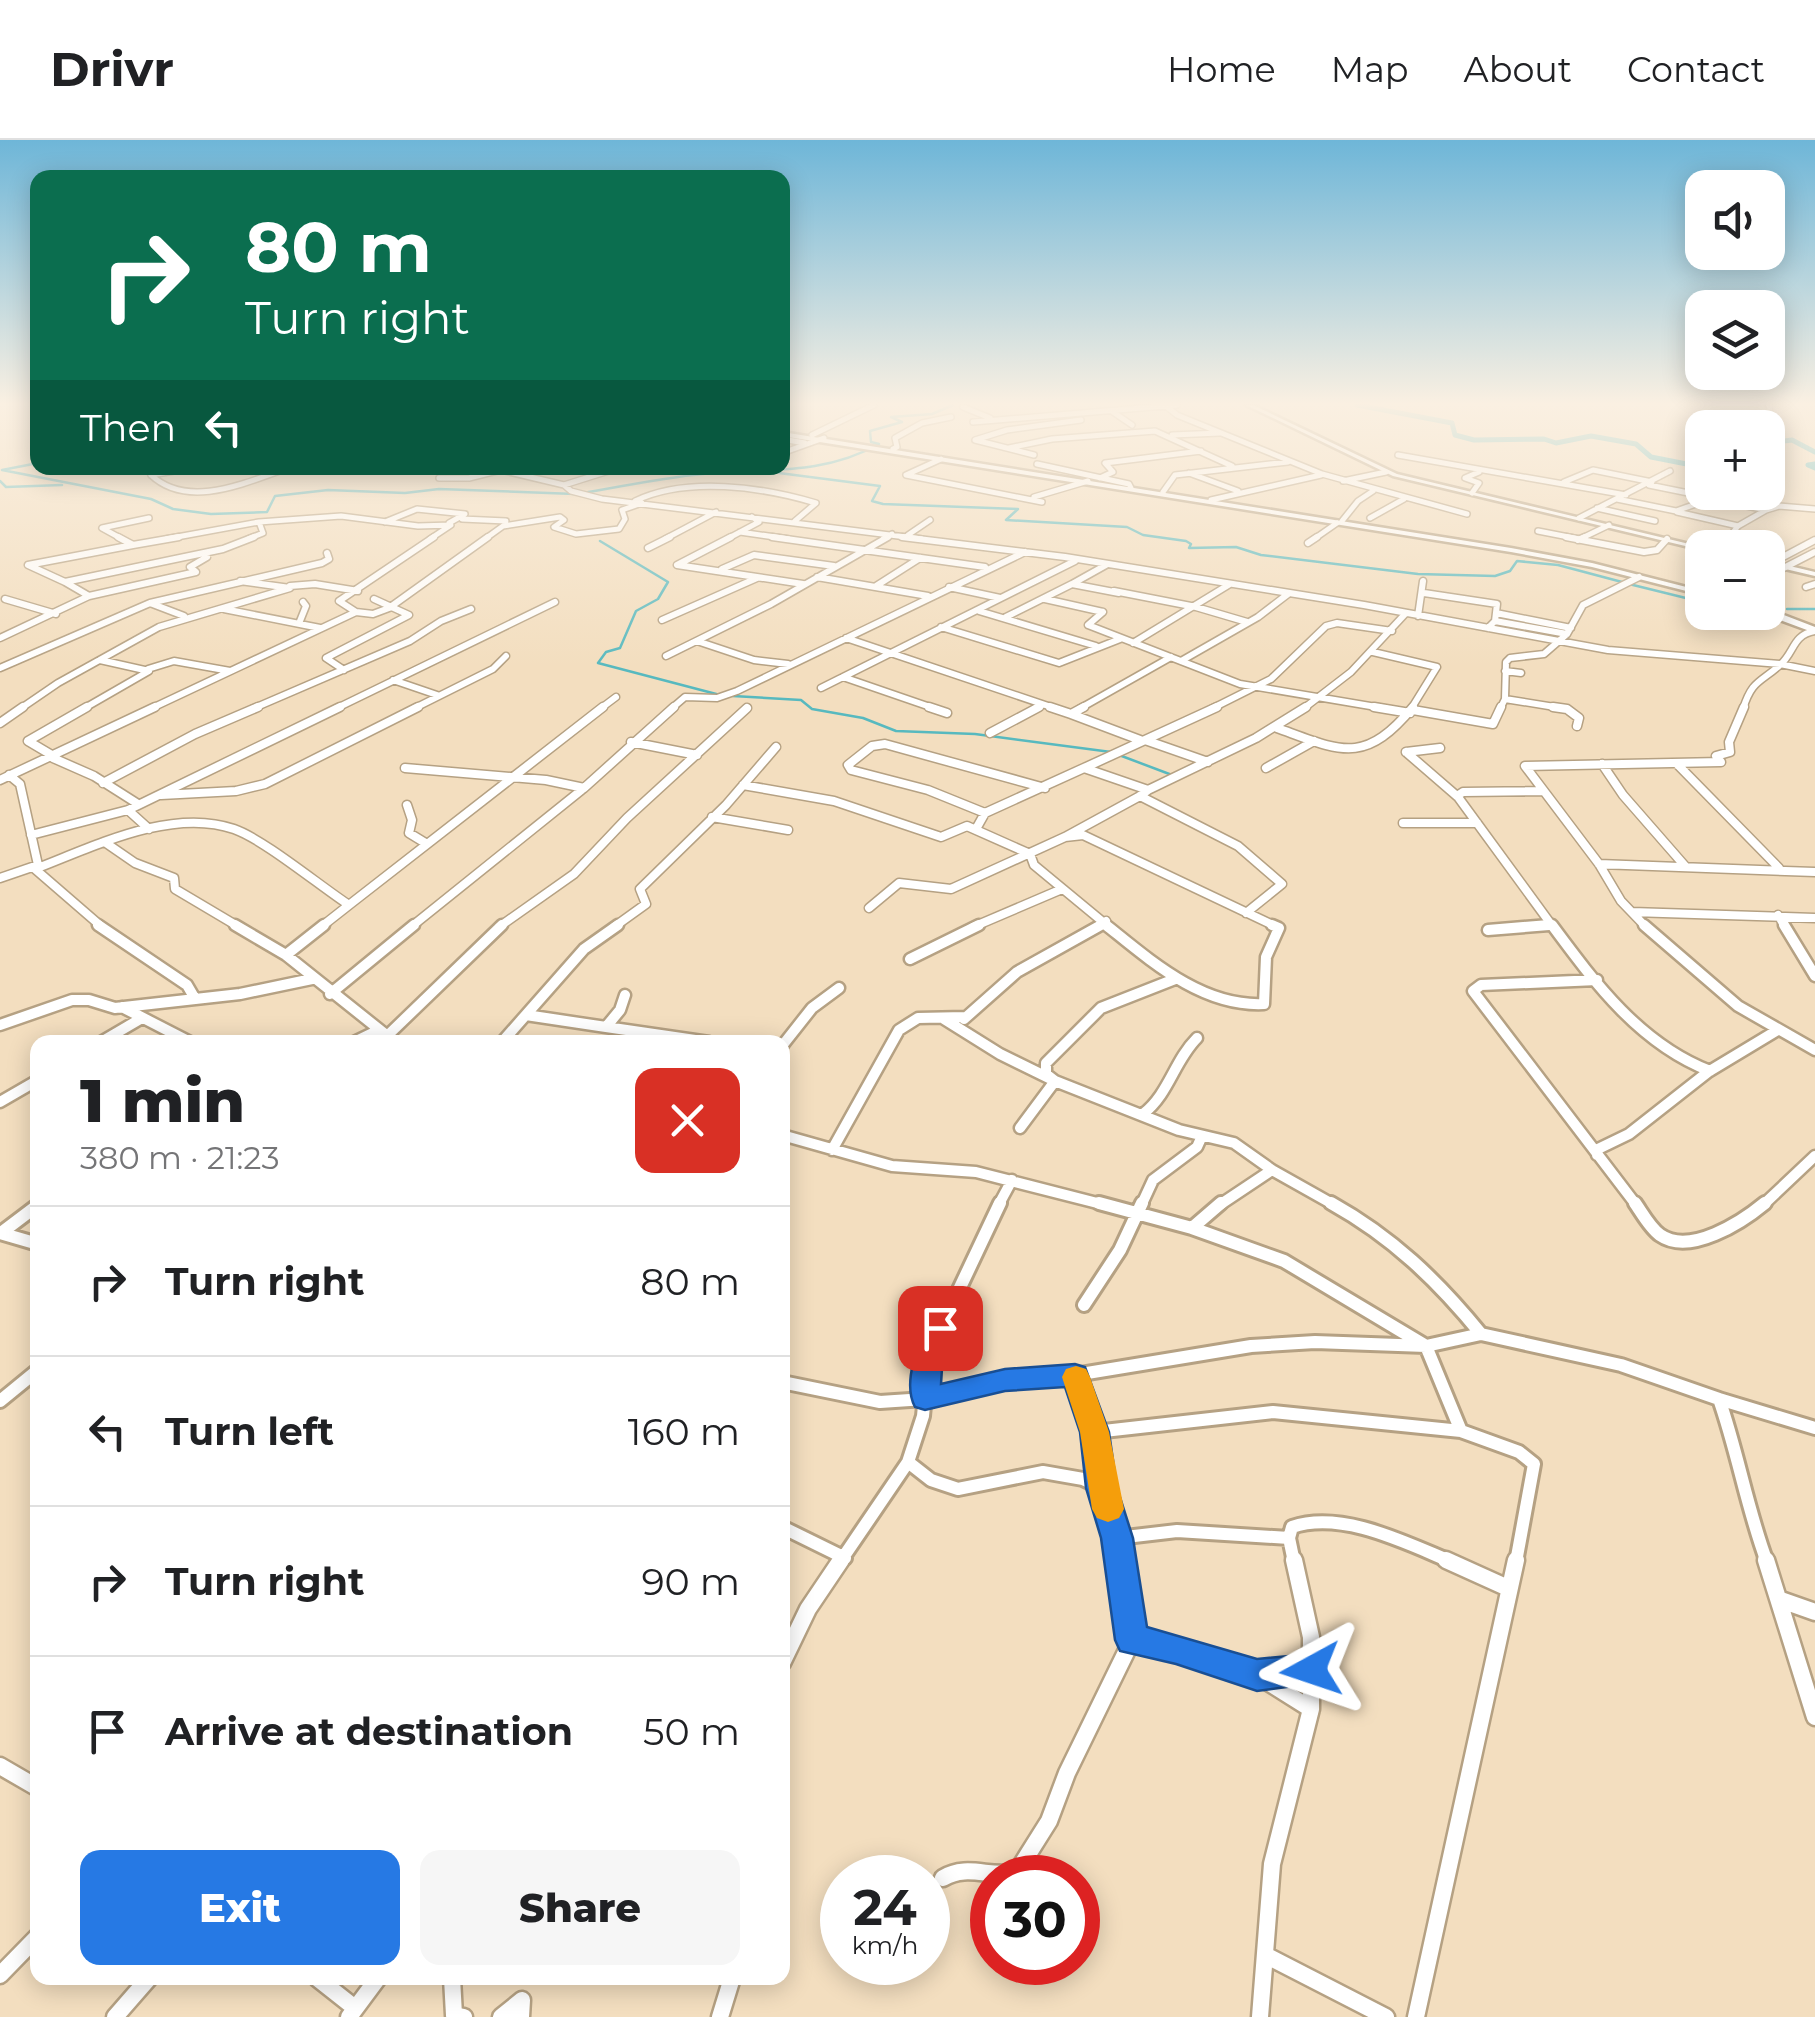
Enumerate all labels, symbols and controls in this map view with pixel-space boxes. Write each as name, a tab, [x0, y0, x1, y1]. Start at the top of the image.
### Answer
text: Drivr	[50, 40, 174, 98]
text: Home	[1167, 48, 1276, 91]
text: Map	[1331, 48, 1409, 91]
text: About	[1464, 48, 1572, 91]
text: Contact	[1627, 48, 1765, 91]
map controls	[1685, 170, 1785, 630]
button: sound	[1685, 170, 1785, 270]
text: 80 m	[245, 204, 432, 290]
icon: right	[80, 210, 210, 340]
text: Turn right	[245, 290, 470, 345]
button: layers	[1685, 290, 1785, 390]
icon: left	[196, 400, 251, 455]
text: Then	[80, 404, 176, 451]
button: +	[1685, 410, 1785, 510]
button: −	[1685, 530, 1785, 630]
text: 1 min	[80, 1064, 245, 1137]
button: close	[635, 1068, 740, 1173]
text: 380 m · 21:23	[80, 1138, 280, 1177]
icon: right	[80, 1254, 135, 1309]
text: Turn right	[165, 1258, 364, 1305]
text: 80 m	[640, 1258, 740, 1305]
pin	[898, 1286, 983, 1371]
icon: arrive	[913, 1301, 968, 1356]
icon: left	[80, 1404, 135, 1459]
text: Turn left	[165, 1408, 334, 1455]
text: 160 m	[628, 1408, 740, 1455]
icon: right	[80, 1554, 135, 1609]
text: Turn right	[165, 1558, 364, 1605]
text: 90 m	[641, 1558, 740, 1605]
position arrow	[1259, 1618, 1363, 1722]
icon: arrive	[80, 1704, 135, 1759]
text: Arrive at destination	[165, 1708, 573, 1755]
text: 50 m	[643, 1708, 740, 1755]
button: Exit	[80, 1850, 400, 1965]
button: Share	[420, 1850, 740, 1965]
speed limit sign: 30	[970, 1855, 1100, 1985]
text: 24	[853, 1877, 917, 1938]
text: km/h	[852, 1930, 918, 1960]

